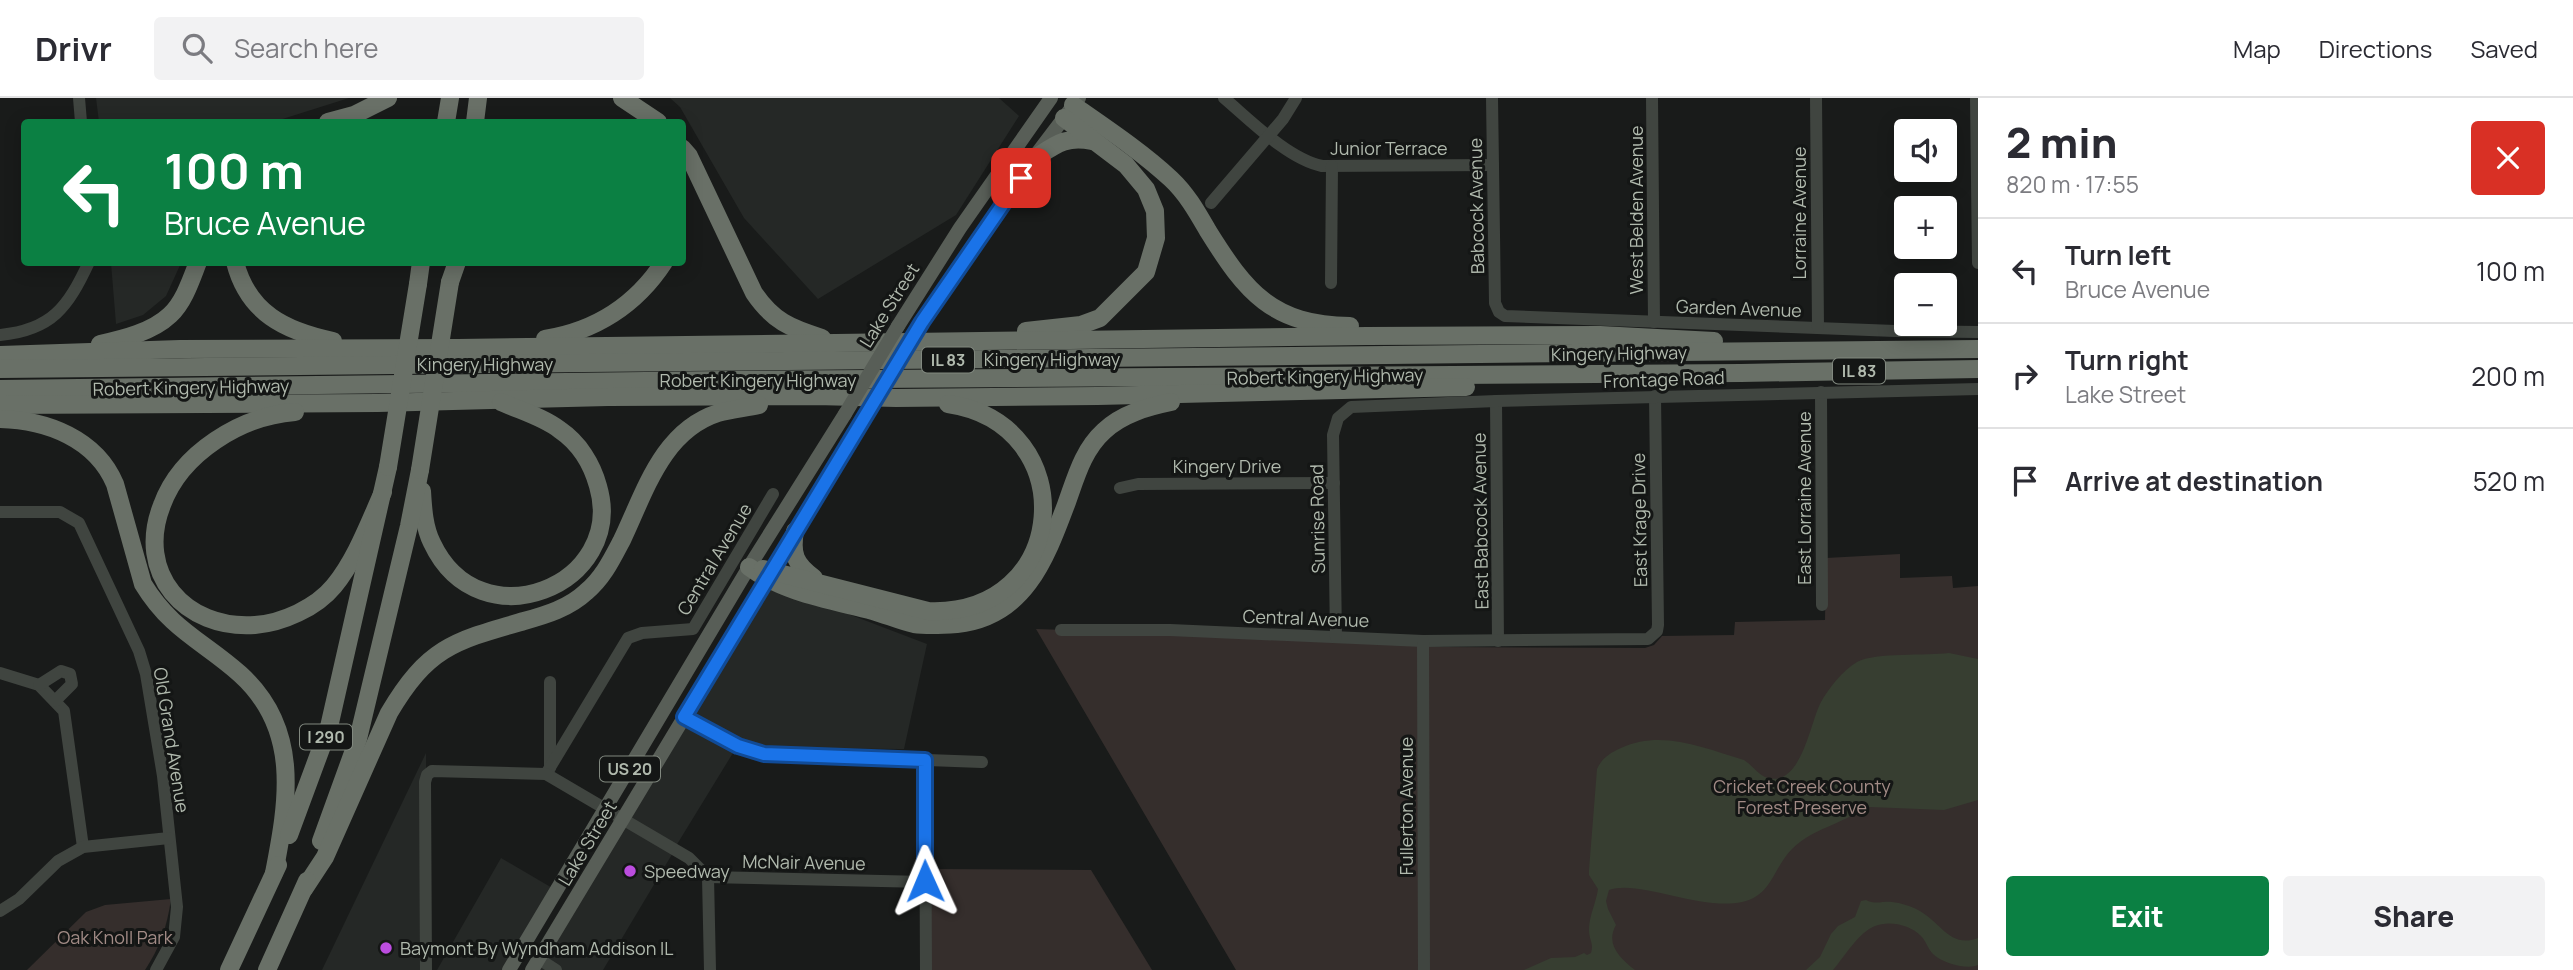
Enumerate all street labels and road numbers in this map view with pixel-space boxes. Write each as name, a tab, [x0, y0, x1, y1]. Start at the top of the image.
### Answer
street label: West Belden Avenue	[1624, 125, 1648, 295]
street label: Junior Terrace	[1330, 136, 1448, 160]
street label: Babcock Avenue	[1463, 138, 1489, 274]
street label: Lorraine Avenue	[1787, 146, 1811, 280]
street label: Lake Street	[854, 258, 924, 352]
street label: Garden Avenue	[1676, 294, 1802, 322]
street label: Kingery Highway	[1551, 340, 1688, 366]
street label: Kingery Highway	[984, 347, 1121, 371]
road number: IL 83	[922, 348, 974, 372]
street label: Kingery Highway	[417, 352, 554, 376]
road number: IL 83	[1833, 358, 1885, 384]
street label: Robert Kingery Highway	[1226, 362, 1424, 390]
street label: Frontage Road	[1603, 365, 1725, 393]
street label: Robert Kingery Highway	[660, 368, 857, 392]
street label: Robert Kingery Highway	[92, 373, 290, 401]
street label: East Lorraine Avenue	[1792, 411, 1816, 585]
street label: East Babcock Avenue	[1466, 432, 1494, 610]
street label: East Krage Drive	[1626, 453, 1652, 587]
street label: Kingery Drive	[1173, 454, 1281, 478]
street label: Sunrise Road	[1304, 464, 1330, 574]
street label: Central Avenue	[671, 499, 757, 619]
street label: Central Avenue	[1242, 604, 1370, 632]
street label: Old Grand Avenue	[149, 666, 195, 814]
road number: I 290	[300, 724, 352, 750]
street label: Fullerton Avenue	[1394, 737, 1418, 875]
road number: US 20	[600, 756, 660, 782]
street label: Lake Street	[552, 796, 622, 890]
street label: McNair Avenue	[742, 849, 866, 875]

